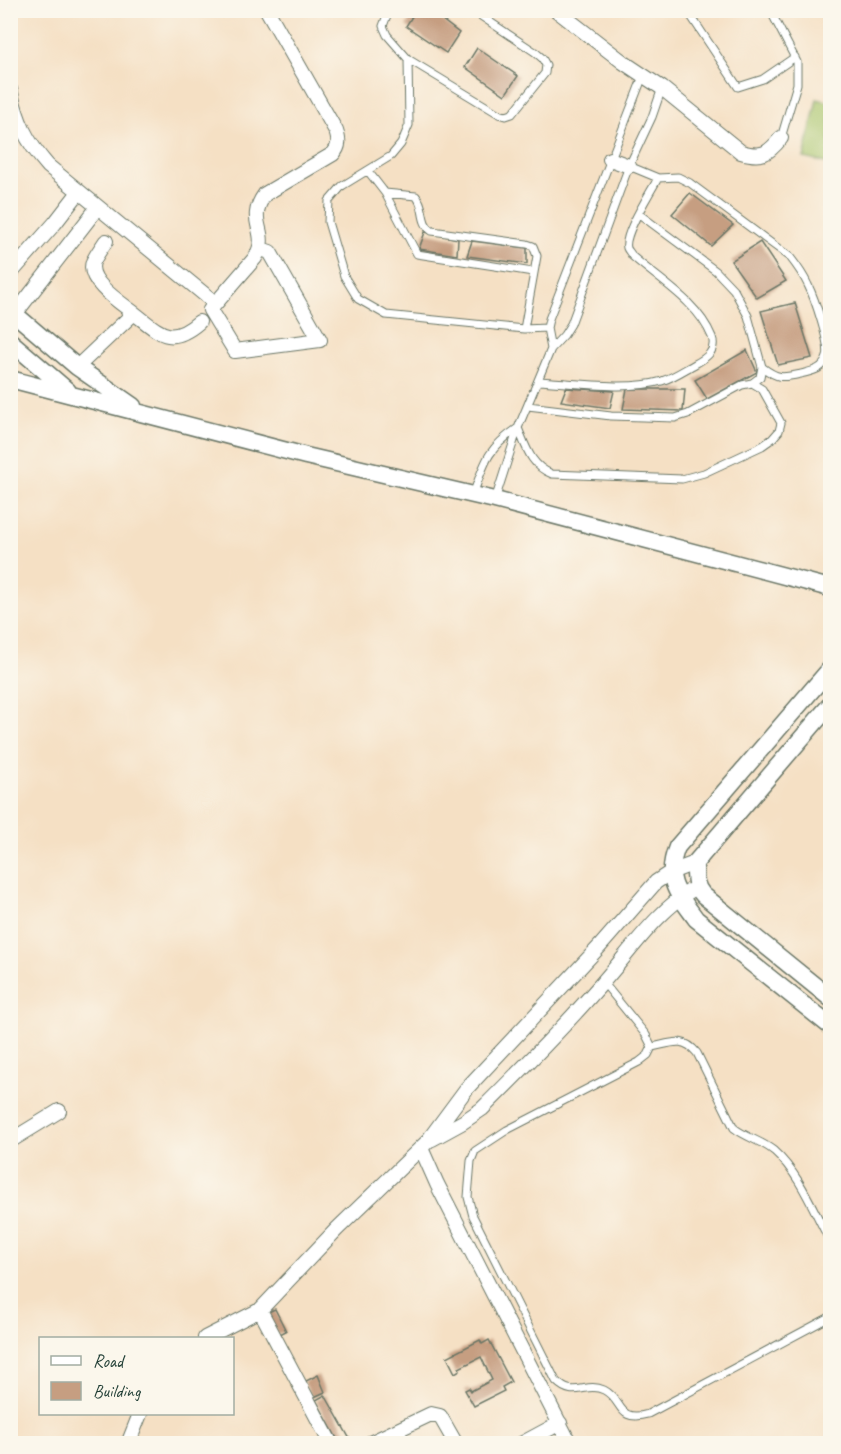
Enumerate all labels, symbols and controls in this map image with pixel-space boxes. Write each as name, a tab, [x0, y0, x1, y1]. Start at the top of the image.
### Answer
legend	[39, 1337, 234, 1415]
text: Road	[93, 1350, 126, 1372]
text: Building	[93, 1380, 142, 1402]

